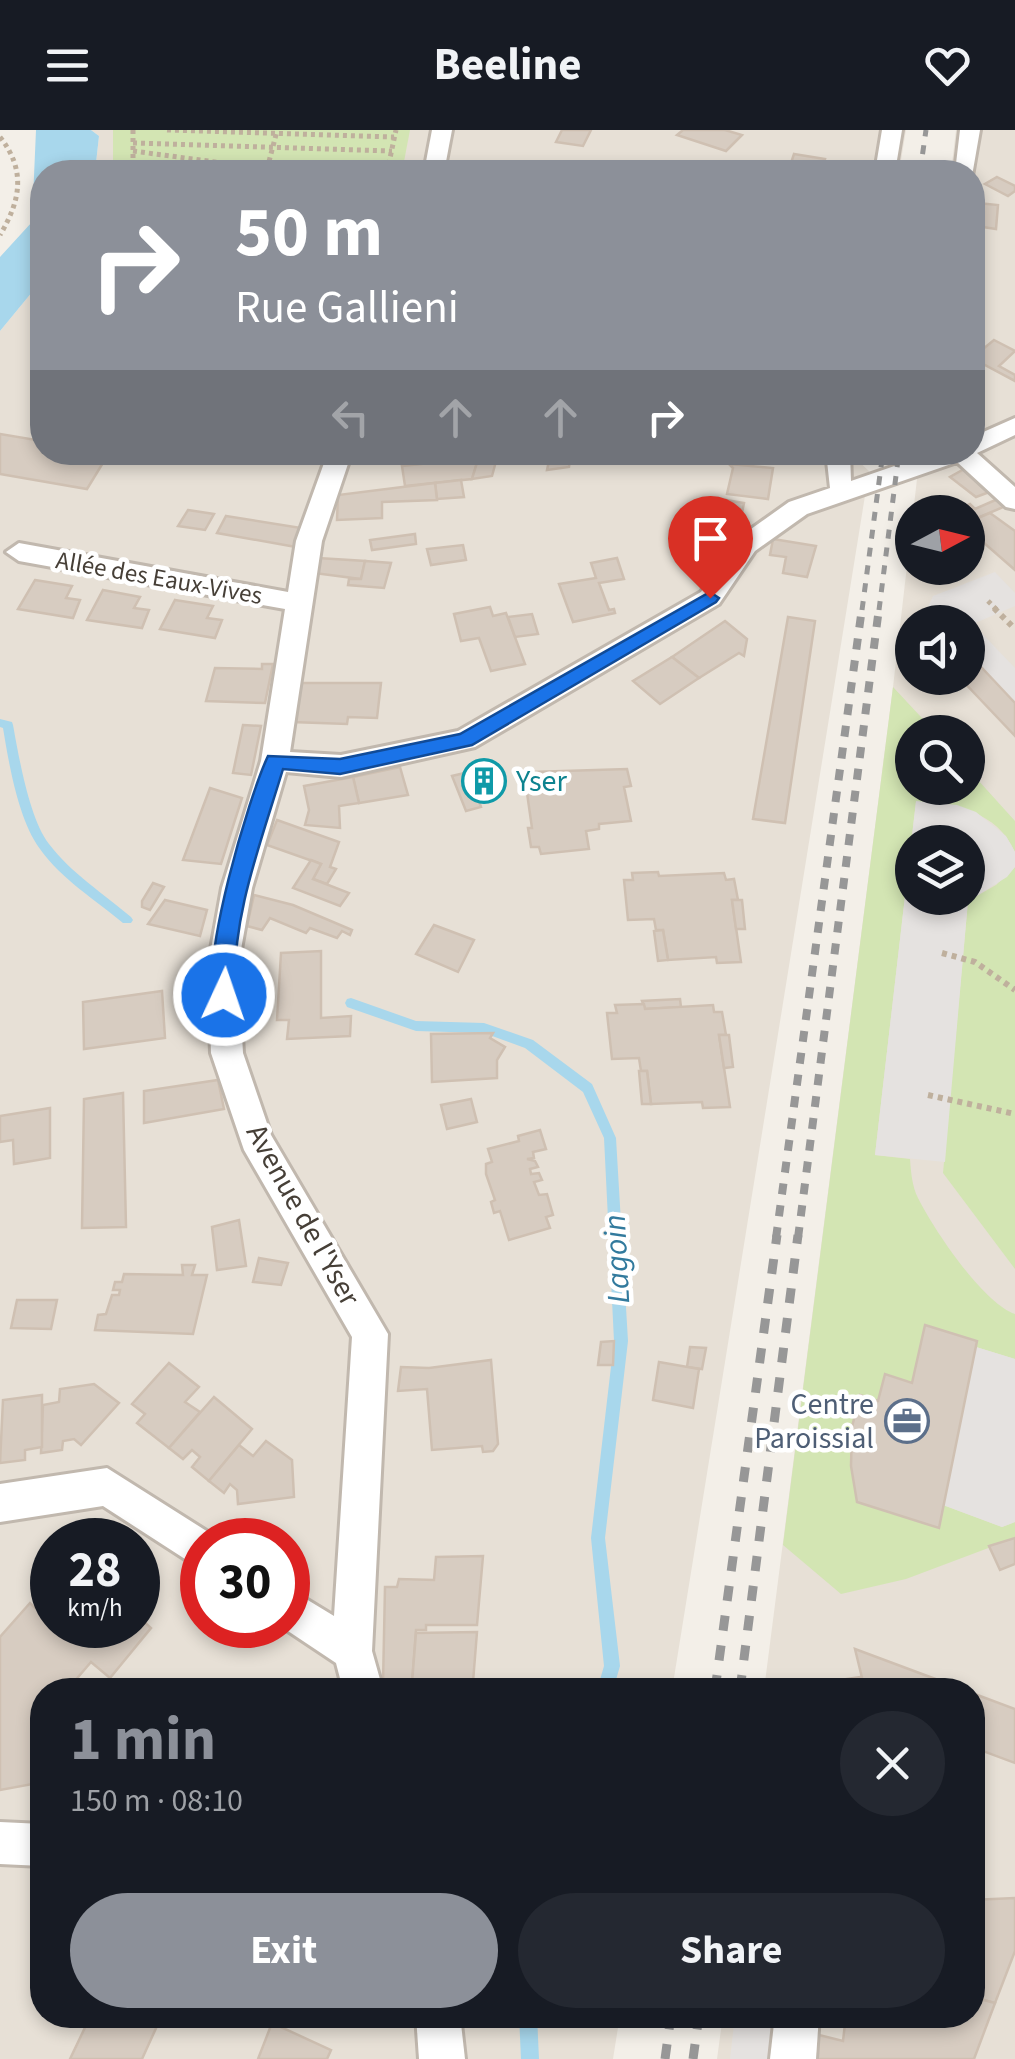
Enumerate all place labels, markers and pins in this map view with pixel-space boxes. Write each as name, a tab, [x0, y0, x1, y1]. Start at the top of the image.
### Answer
pin	[668, 496, 753, 599]
building icon: Yser	[461, 758, 507, 804]
place label: Yser	[515, 760, 567, 803]
place label: Centre Paroissial	[754, 1383, 874, 1460]
office icon: Centre Paroissial	[884, 1398, 930, 1444]

